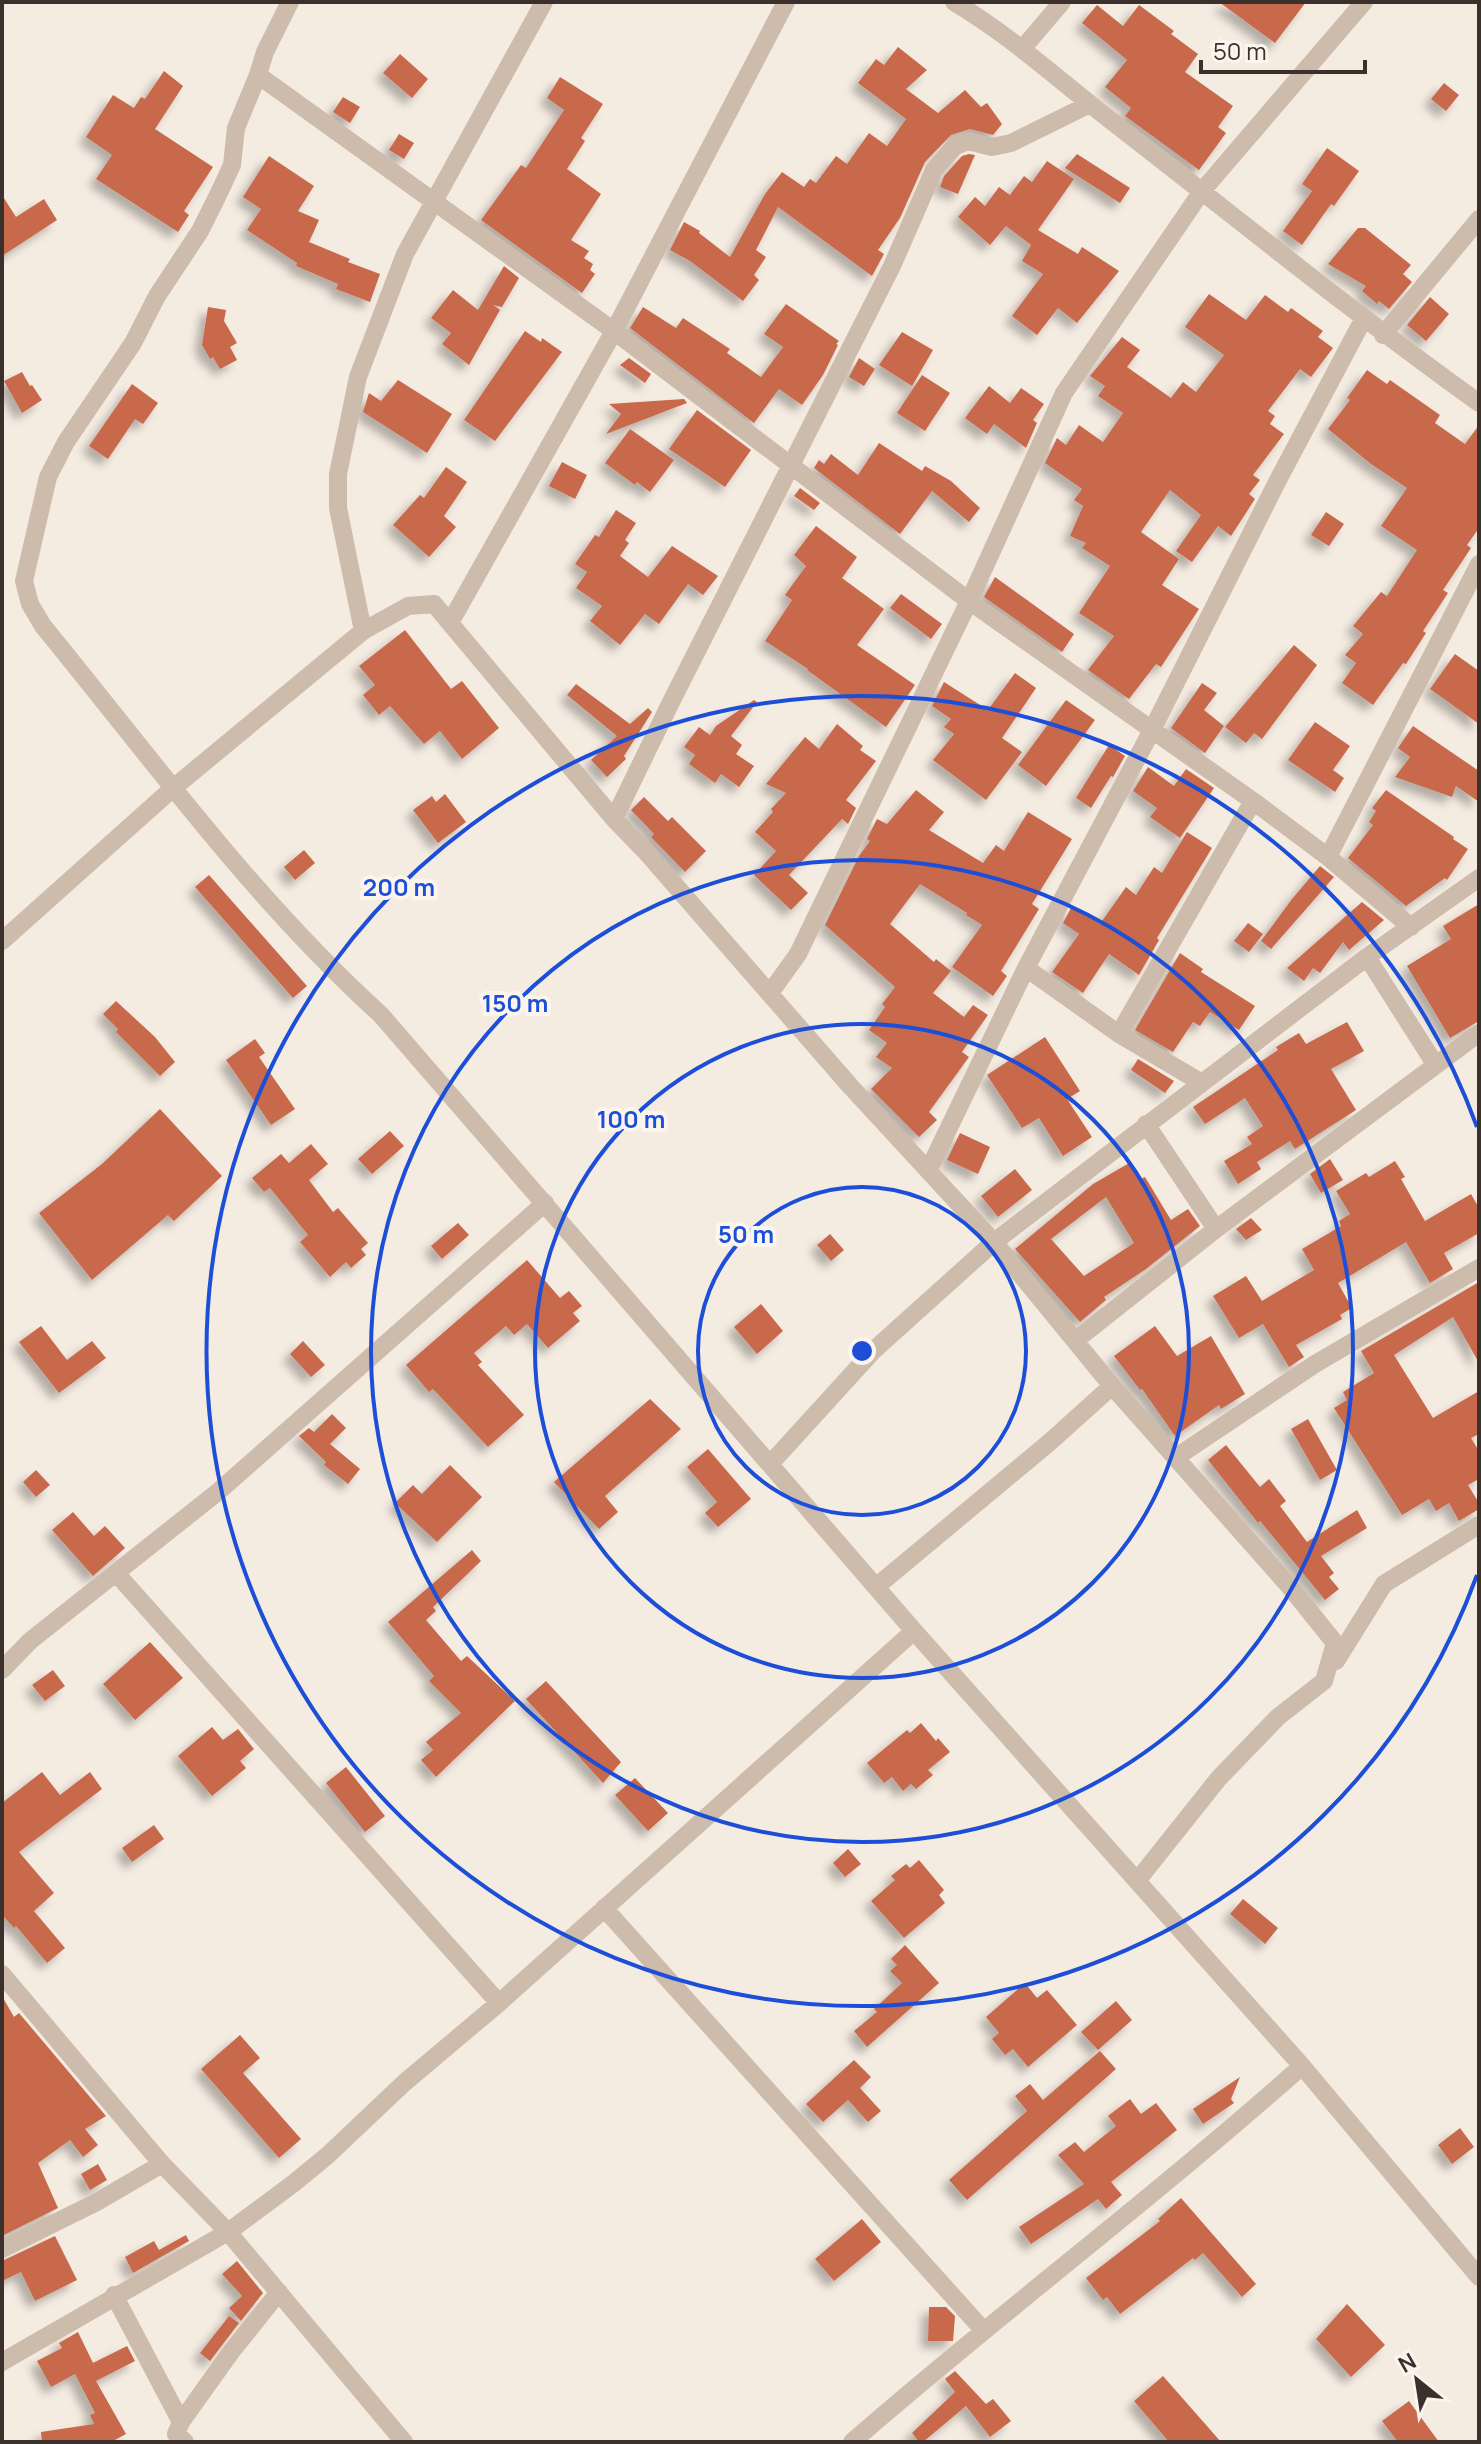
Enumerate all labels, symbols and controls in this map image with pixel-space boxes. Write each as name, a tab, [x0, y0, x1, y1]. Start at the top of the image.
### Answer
scale bar	[1201, 24, 1365, 74]
text: 50 m	[1213, 34, 1267, 67]
text: 200 m	[363, 870, 435, 903]
text: 150 m	[482, 986, 548, 1019]
text: 100 m	[597, 1102, 665, 1135]
text: 50 m	[718, 1217, 774, 1250]
centre of rings	[848, 1337, 876, 1365]
north arrow	[1377, 2340, 1457, 2420]
text: N	[1393, 2346, 1421, 2380]

